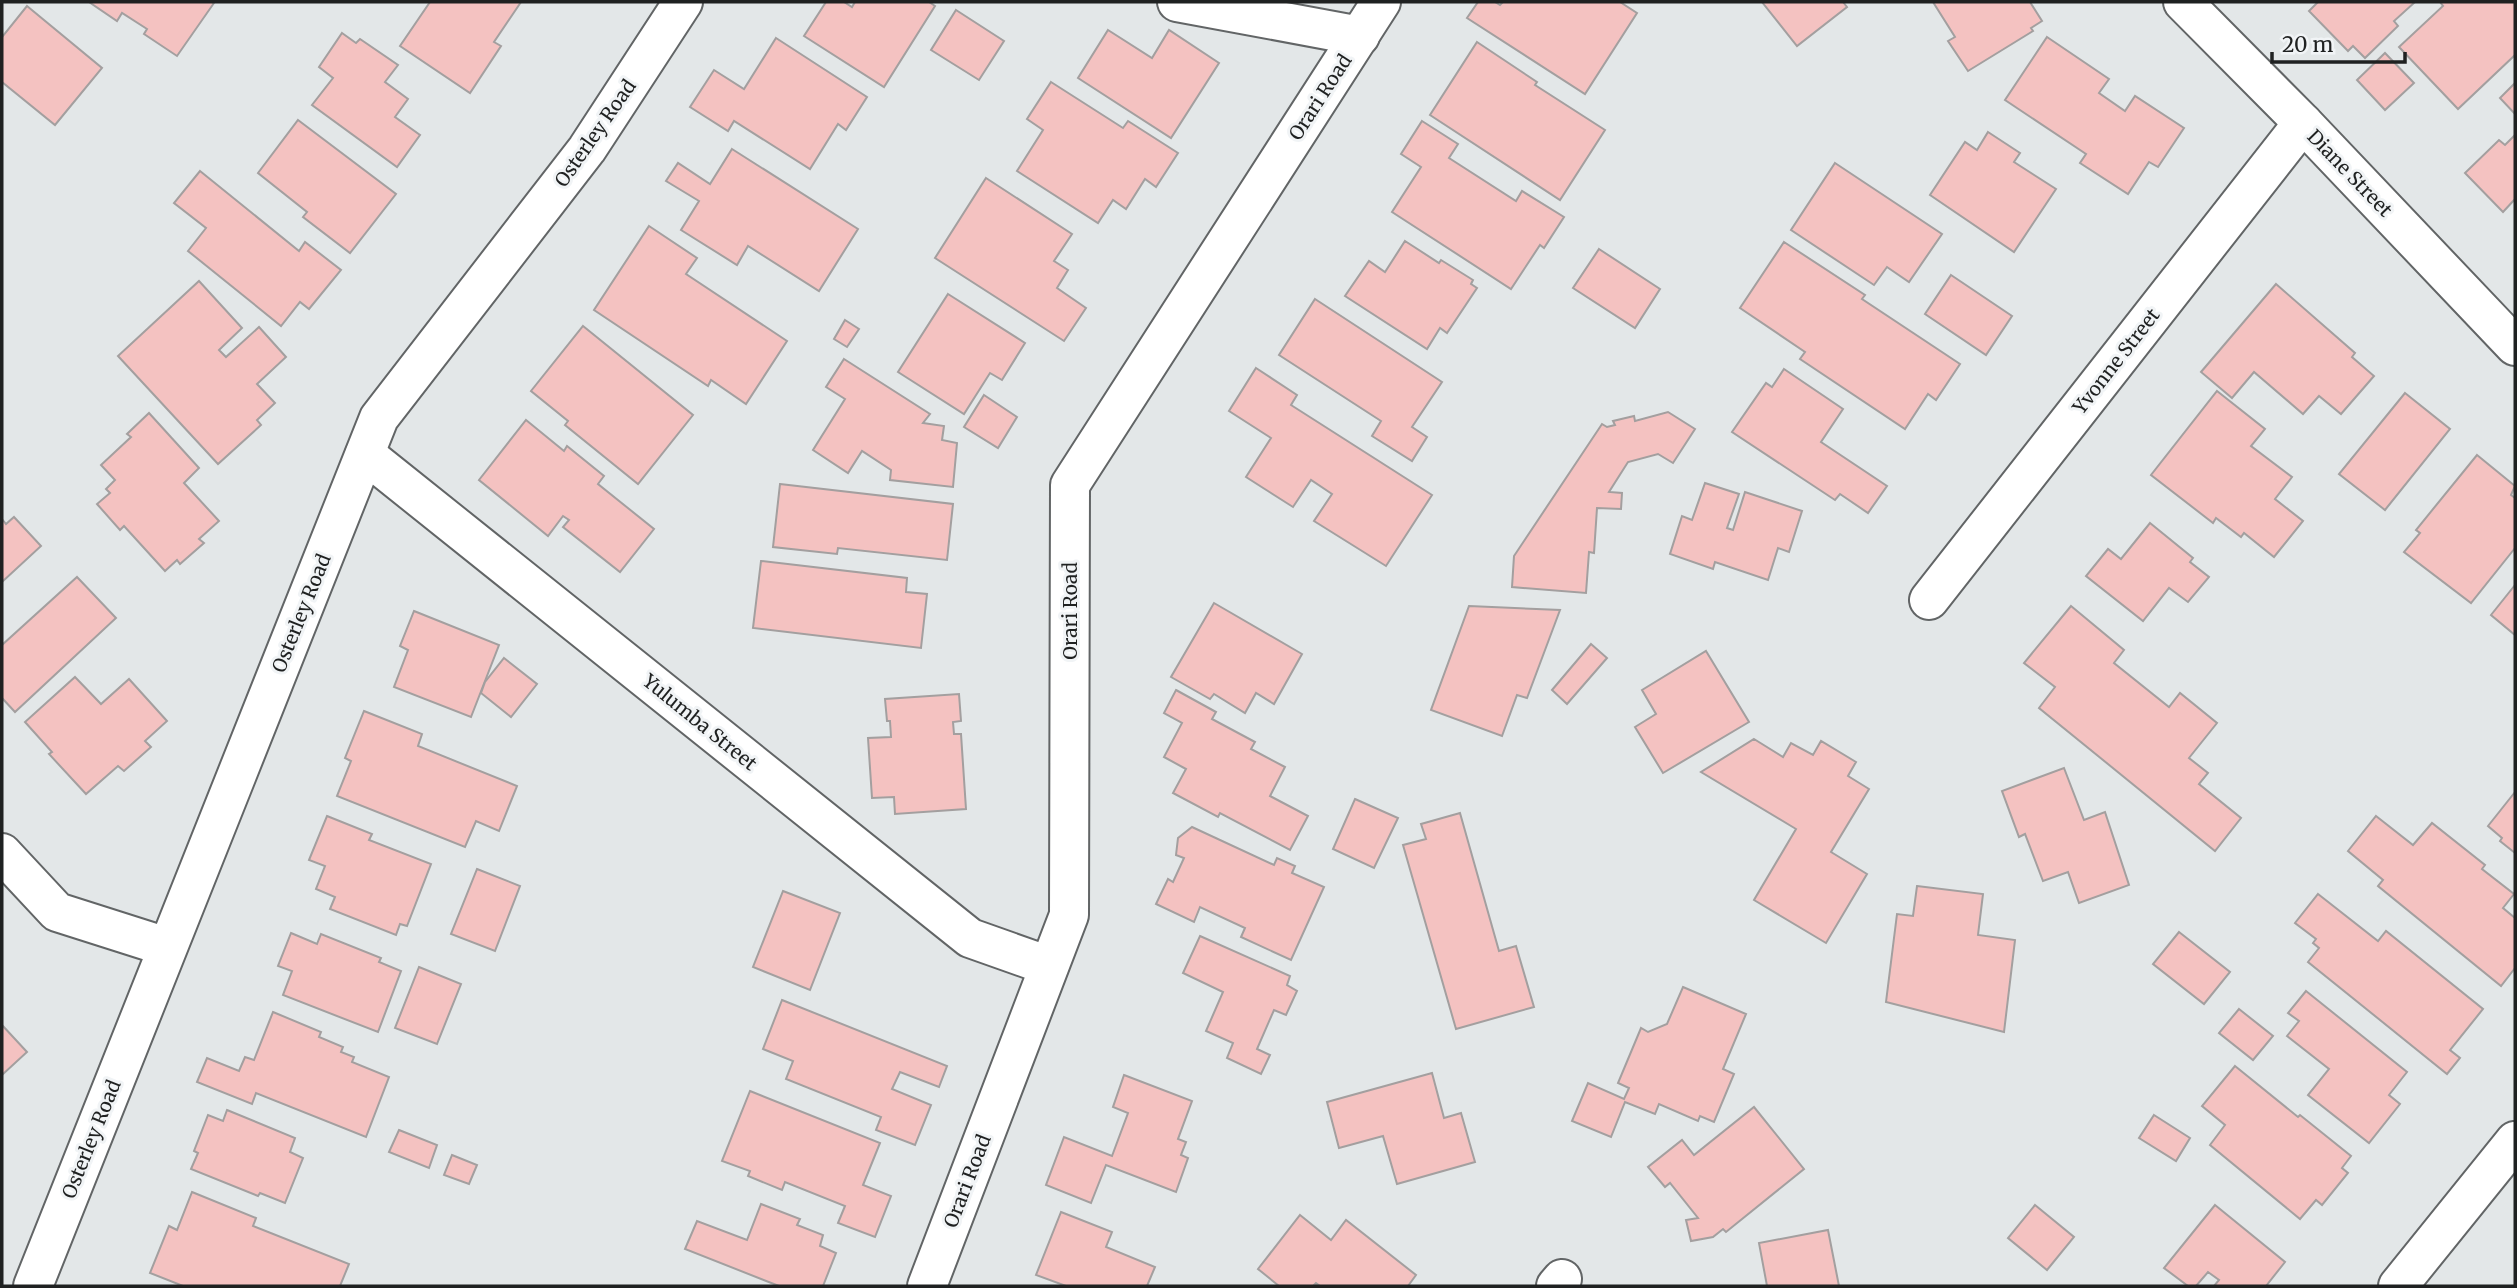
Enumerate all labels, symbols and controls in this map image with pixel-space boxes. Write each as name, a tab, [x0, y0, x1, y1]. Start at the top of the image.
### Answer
scale bar	[2272, 21, 2405, 65]
text: 20 m	[2282, 31, 2334, 58]
street label: Orari Road	[1283, 50, 1357, 144]
street label: Osterley Road	[549, 75, 641, 191]
street label: Diane Street	[2302, 124, 2398, 222]
street label: Yvonne Street	[2067, 303, 2165, 419]
street label: Osterley Road	[266, 550, 336, 676]
street label: Orari Road	[1058, 562, 1082, 660]
street label: Yulumba Street	[637, 668, 762, 776]
street label: Osterley Road	[56, 1076, 126, 1202]
street label: Orari Road	[938, 1131, 996, 1231]

